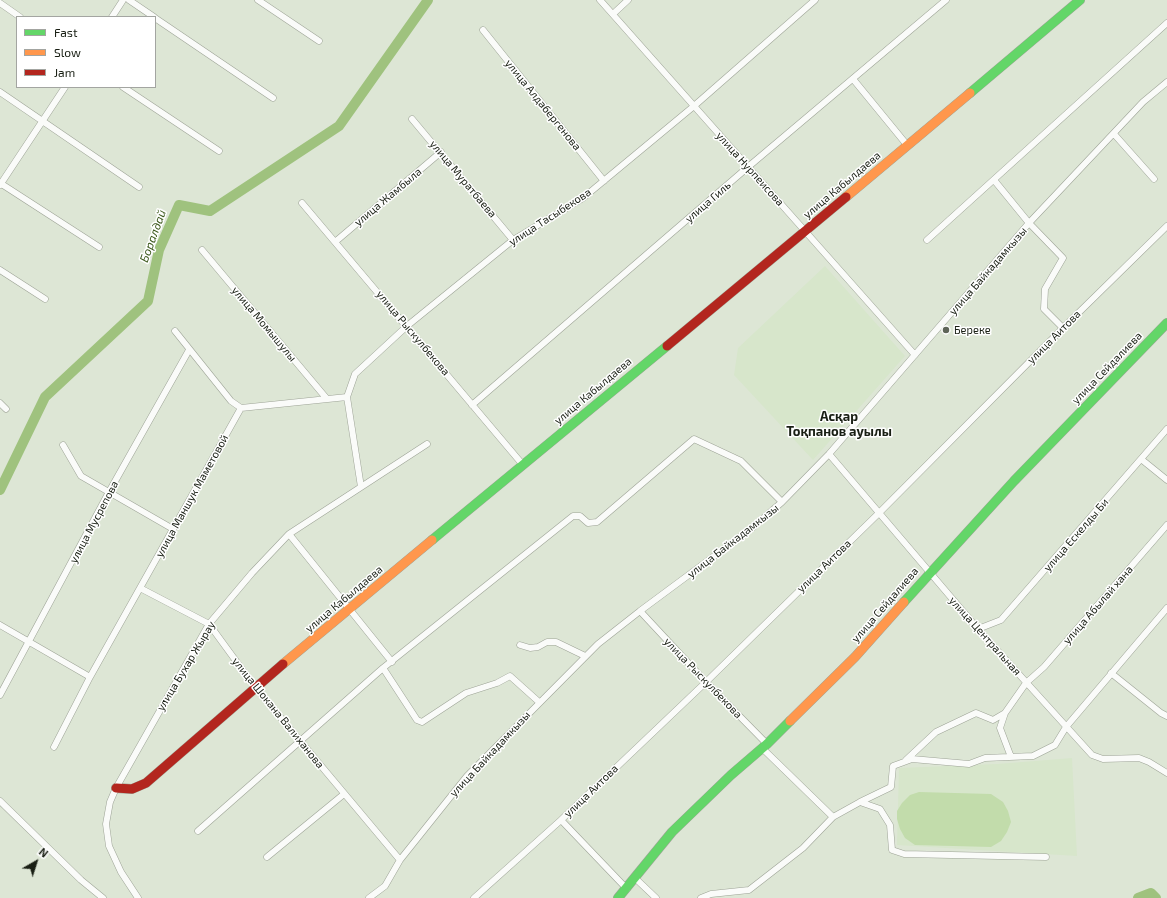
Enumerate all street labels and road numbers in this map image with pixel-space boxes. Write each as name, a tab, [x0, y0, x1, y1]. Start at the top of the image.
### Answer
street label: улица Алдабергенова	[502, 57, 584, 153]
street label: улица Нурпеисова	[713, 129, 787, 209]
street label: улица Муратбаева	[427, 138, 499, 220]
street label: улица Кабылдаева	[801, 149, 883, 221]
street label: улица Жамбыла	[352, 165, 424, 229]
street label: улица Гиль	[683, 179, 733, 225]
street label: улица Тасыбекова	[506, 185, 594, 249]
street label: улица Байкадамкызы	[946, 224, 1030, 318]
street label: улица Момышулы	[229, 284, 299, 364]
street label: улица Рыскулбекова	[374, 288, 452, 378]
street label: улица Аитова	[1025, 308, 1083, 366]
street label: улица Сейдалиева	[1069, 329, 1145, 407]
street label: улица Кабылдаева	[552, 355, 634, 427]
street label: улица Маншук Маметовой	[153, 432, 231, 560]
street label: улица Мусрепова	[67, 479, 121, 565]
street label: улица Ескелды Би	[1041, 496, 1111, 574]
street label: улица Байкадамкызы	[685, 501, 781, 581]
street label: улица Аитова	[794, 537, 854, 595]
street label: улица Кабылдаева	[303, 563, 385, 635]
street label: улица Абылай хана	[1060, 563, 1136, 647]
street label: улица Сейдалиева	[849, 565, 921, 645]
street label: улица Центральная	[946, 594, 1024, 678]
street label: улица Бухар Жырау	[154, 619, 218, 713]
street label: улица Рыскулбекова	[661, 635, 745, 721]
street label: улица Шокана Валиханова	[229, 655, 327, 771]
street label: улица Байкадамкызы	[447, 708, 533, 800]
street label: улица Аитова	[561, 762, 621, 820]

